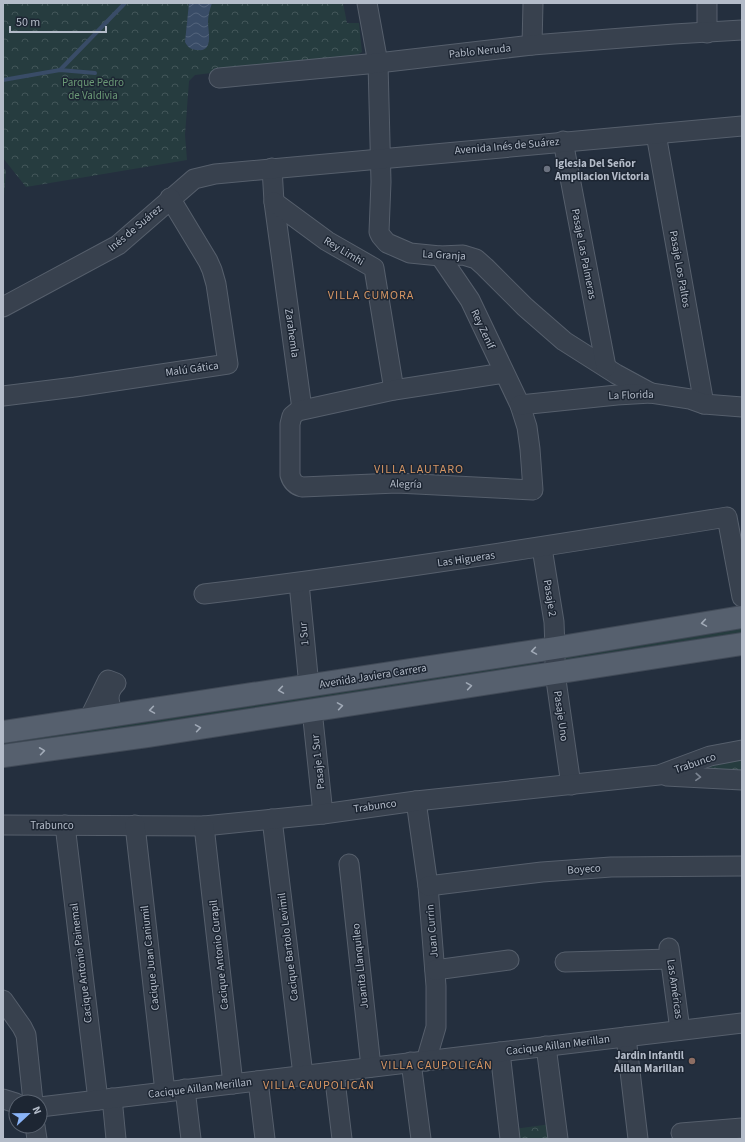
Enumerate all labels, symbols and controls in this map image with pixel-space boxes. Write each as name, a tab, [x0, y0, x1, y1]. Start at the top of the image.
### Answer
scale bar	[10, 8, 106, 34]
text: 50 m	[16, 14, 40, 31]
street label: Pablo Neruda	[448, 40, 512, 62]
park label: Parque Pedro de Valdivia	[62, 75, 124, 103]
street label: Avenida Inés de Suárez	[454, 134, 560, 158]
place label: Iglesia Del Señor Ampliacion Victoria	[554, 156, 650, 184]
marker: Iglesia Del Señor Ampliacion Victoria	[542, 164, 552, 174]
street label: Inés de Suárez	[105, 201, 165, 255]
street label: Pasaje Las Palmeras	[568, 207, 600, 301]
street label: Pasaje Los Paltos	[666, 229, 694, 309]
street label: Rey Limhi	[321, 233, 367, 269]
street label: La Granja	[422, 246, 466, 264]
district label: VILLA CUMORA	[328, 287, 414, 304]
street label: Rey Zenif	[467, 307, 499, 352]
street label: Zarahemla	[281, 308, 303, 358]
street label: Malú Gática	[164, 358, 220, 380]
street label: La Florida	[608, 387, 654, 403]
district label: VILLA LAUTARO	[374, 461, 464, 478]
street label: Alegría	[390, 476, 422, 492]
street label: Las Higueras	[436, 547, 496, 570]
street label: Pasaje 2	[540, 578, 560, 618]
one-way arrow	[700, 618, 707, 627]
street label: 1 Sur	[295, 622, 312, 646]
one-way arrow	[531, 646, 537, 655]
street label: Avenida Javiera Carrera	[318, 660, 428, 692]
one-way arrow	[466, 682, 472, 691]
one-way arrow	[278, 685, 284, 694]
street label: Pasaje Uno	[550, 690, 572, 742]
one-way arrow	[337, 702, 343, 711]
one-way arrow	[149, 705, 155, 714]
one-way arrow	[195, 724, 201, 733]
street label: Pasaje 1 Sur	[308, 734, 328, 790]
one-way arrow	[39, 747, 45, 756]
street label: Trabunco	[672, 749, 718, 777]
one-way arrow	[695, 773, 701, 782]
street label: Trabunco	[353, 796, 398, 816]
street label: Trabunco	[30, 818, 74, 833]
street label: Boyeco	[567, 860, 601, 878]
street label: Cacique Bartolo Levimil	[274, 892, 302, 1002]
street label: Cacique Antonio Curapil	[206, 899, 232, 1011]
street label: Cacique Antonio Painemal	[66, 902, 96, 1024]
street label: Juan Currin	[422, 904, 442, 958]
street label: Cacique Juan Caniumil	[137, 905, 163, 1011]
street label: Juanita Llanquileo	[348, 923, 372, 1009]
street label: Las Américas	[663, 958, 687, 1020]
street label: Cacique Aillan Merillan	[505, 1031, 611, 1059]
place label: Jardin Infantil Aillan Marillan	[613, 1048, 685, 1076]
marker: Jardin Infantil Aillan Marillan	[687, 1056, 697, 1066]
district label: VILLA CAUPOLICÁN	[381, 1057, 493, 1074]
street label: Cacique Aillan Merillan	[147, 1074, 253, 1102]
district label: VILLA CAUPOLICÁN	[263, 1077, 375, 1094]
north arrow	[8, 1094, 48, 1134]
text: N	[28, 1104, 45, 1117]

